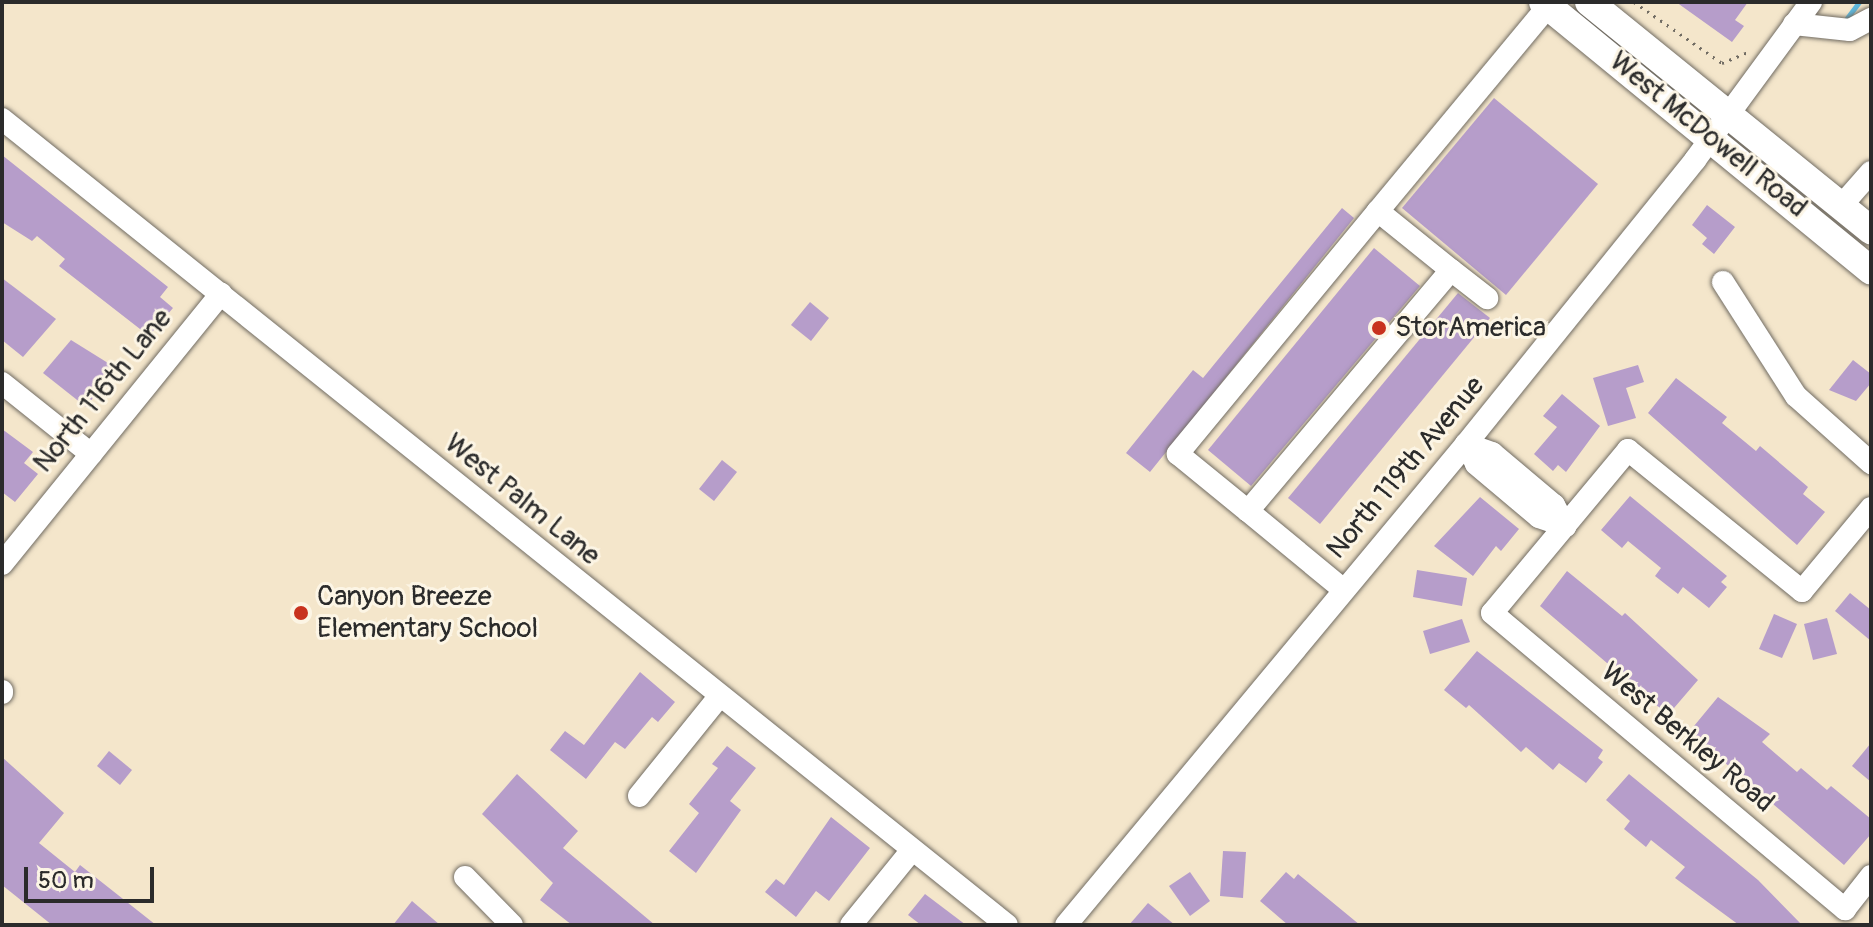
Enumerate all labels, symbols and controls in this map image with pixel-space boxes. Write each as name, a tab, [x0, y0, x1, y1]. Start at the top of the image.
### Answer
street label: West McDowell Road	[1602, 45, 1814, 225]
street label: North 116th Lane	[27, 302, 179, 480]
place label: StorAmerica	[1395, 311, 1546, 345]
marker: StorAmerica	[1370, 319, 1388, 337]
street label: North 119th Avenue	[1320, 370, 1492, 566]
street label: West Palm Lane	[438, 427, 606, 573]
place label: Canyon Breeze Elementary School	[317, 580, 538, 646]
marker: Canyon Breeze Elementary School	[292, 604, 310, 622]
street label: West Berkley Road	[1594, 656, 1780, 820]
scale bar	[28, 851, 158, 901]
text: 50 m	[38, 866, 94, 895]

